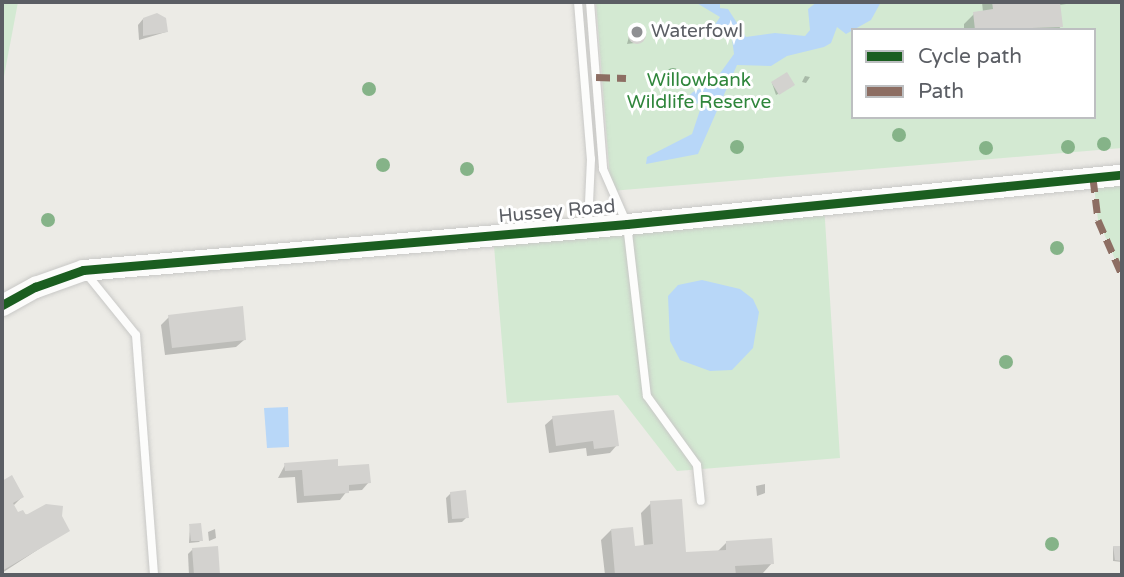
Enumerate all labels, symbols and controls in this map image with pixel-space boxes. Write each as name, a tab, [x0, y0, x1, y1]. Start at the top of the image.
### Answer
place label: Waterfowl	[651, 21, 743, 43]
marker: Waterfowl	[629, 24, 645, 40]
legend	[851, 28, 1096, 119]
text: Cycle path	[918, 44, 1022, 69]
park label: Willowbank Wildlife Reserve	[627, 70, 771, 114]
text: Path	[918, 79, 964, 104]
street label: Hussey Road	[498, 196, 616, 228]

